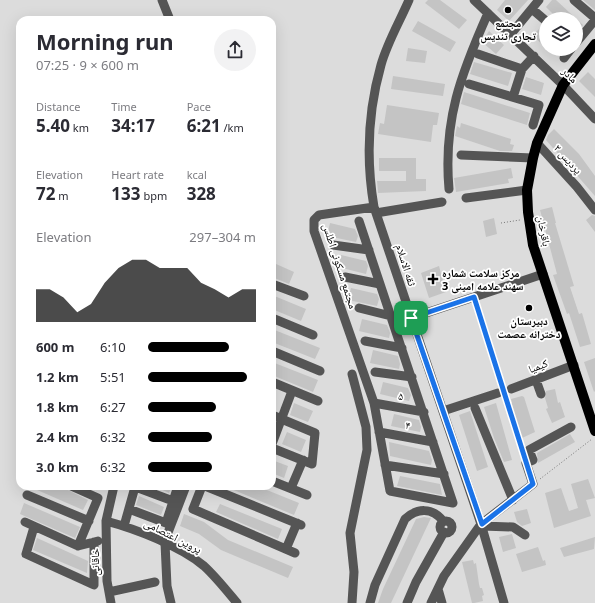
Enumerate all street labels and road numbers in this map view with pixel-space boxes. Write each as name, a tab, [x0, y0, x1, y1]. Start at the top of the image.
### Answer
street label: مادر	[558, 63, 582, 86]
street label: پردیس ۲	[551, 140, 586, 177]
street label: باقرخان	[534, 214, 555, 248]
street label: مجتمع مسکونی اطلس	[320, 221, 361, 310]
street label: ثقه الاسلام	[393, 242, 420, 288]
street label: کیمیا	[526, 355, 550, 376]
street label: ۵	[397, 388, 405, 403]
street label: ۴	[404, 417, 412, 432]
street label: پروین اعتصامی	[142, 515, 205, 557]
street label: خاقانی	[87, 548, 102, 576]

